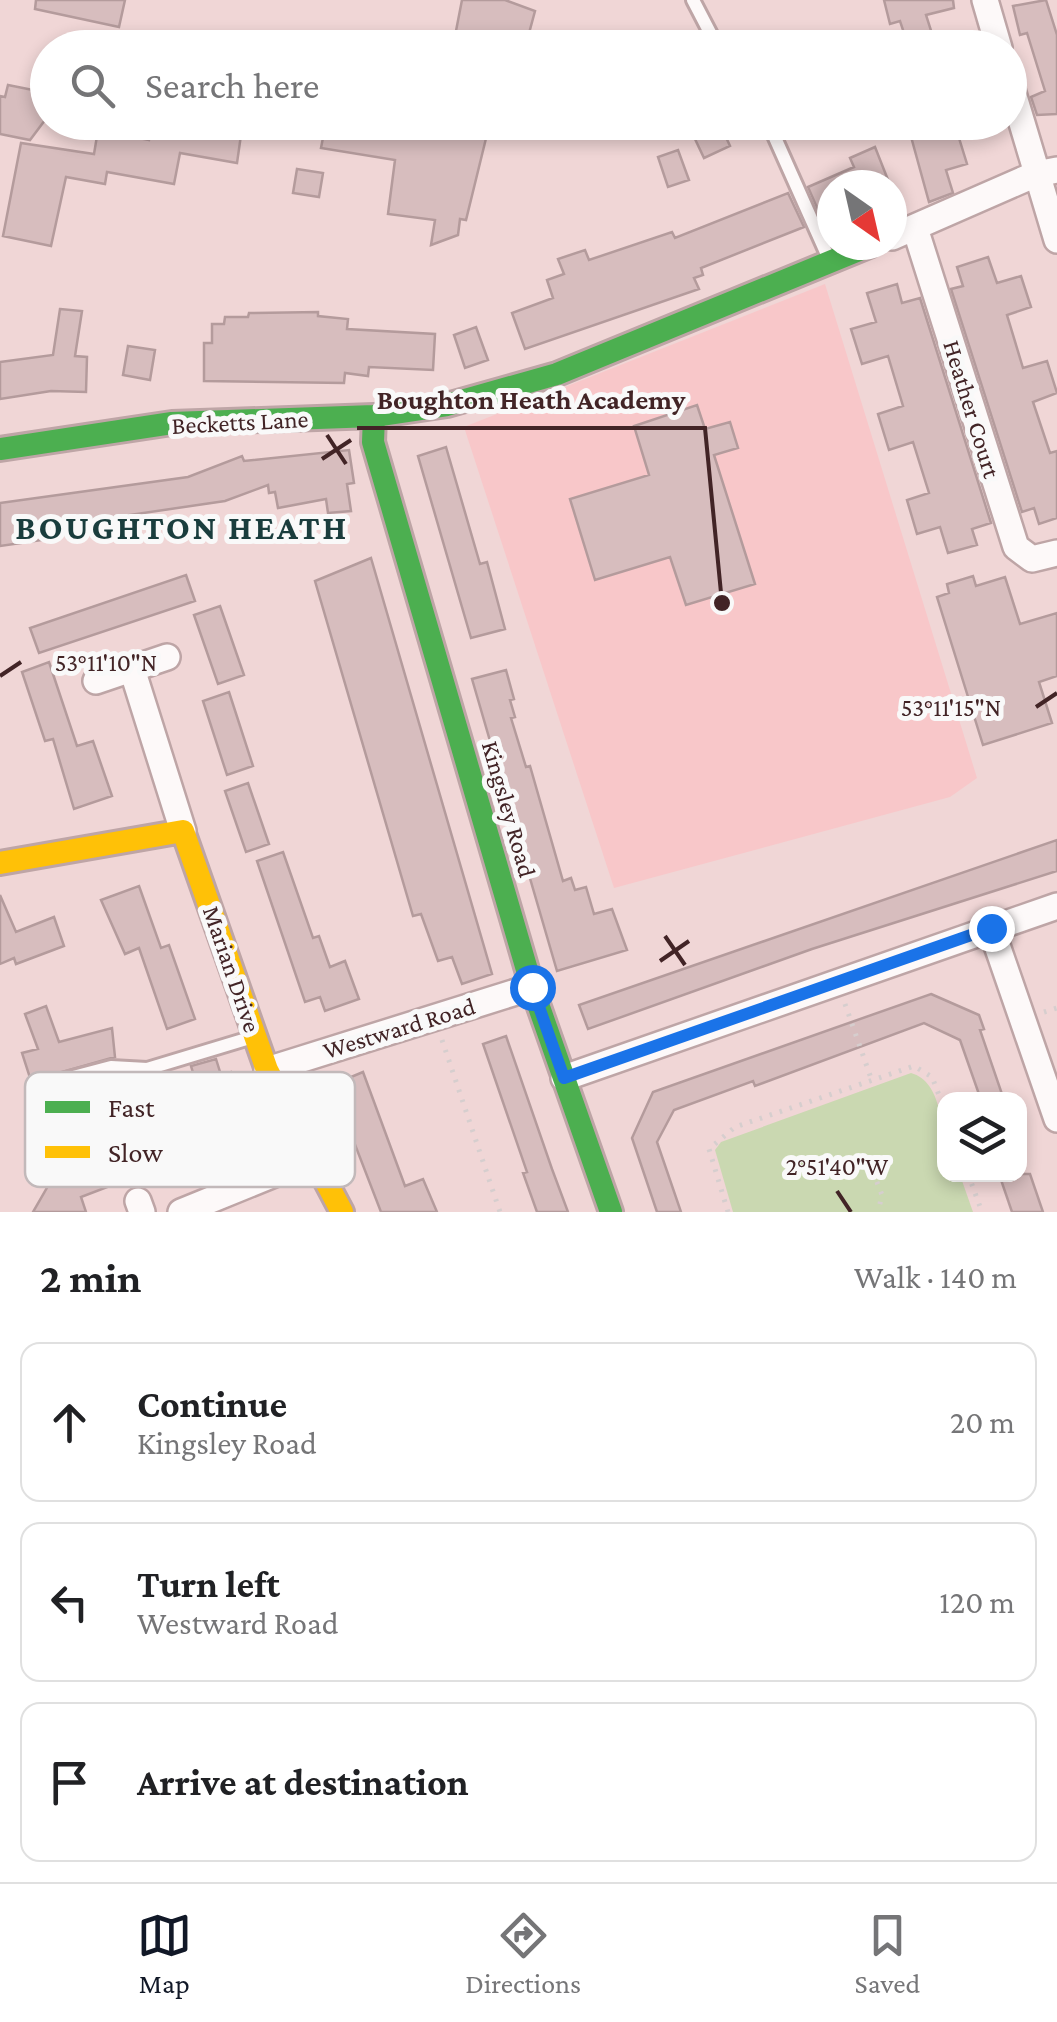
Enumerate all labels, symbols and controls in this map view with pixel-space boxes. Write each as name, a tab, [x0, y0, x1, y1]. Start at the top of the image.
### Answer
search box	[30, 30, 1027, 140]
icon: search	[65, 58, 120, 113]
text: Search here	[145, 64, 319, 106]
north arrow	[817, 170, 907, 260]
street label: Heather Court	[938, 337, 1006, 482]
callout: Boughton Heath Academy	[357, 370, 705, 428]
text: Boughton Heath Academy	[377, 384, 686, 415]
street label: Becketts Lane	[171, 405, 309, 439]
district label: BOUGHTON HEATH	[15, 508, 349, 547]
text: 53°11'10"N	[55, 649, 157, 676]
text: 53°11'15"N	[901, 694, 1001, 721]
street label: Kingsley Road	[476, 738, 541, 881]
street label: Marian Drive	[198, 902, 266, 1036]
route end	[969, 906, 1015, 952]
route start	[510, 965, 556, 1011]
street label: Westward Road	[320, 992, 478, 1064]
legend	[25, 1072, 355, 1187]
text: Fast	[108, 1092, 155, 1123]
map controls	[937, 1092, 1027, 1182]
button: layers	[937, 1092, 1027, 1182]
text: Slow	[108, 1137, 163, 1168]
text: 2°51'40"W	[786, 1153, 888, 1180]
text: 2 min	[40, 1254, 141, 1301]
text: Walk · 140 m	[854, 1259, 1017, 1295]
text: Continue	[137, 1383, 287, 1425]
icon: ahead	[42, 1395, 97, 1450]
text: 20 m	[950, 1404, 1015, 1440]
text: Kingsley Road	[137, 1425, 317, 1461]
text: Turn left	[137, 1563, 280, 1605]
icon: left	[42, 1575, 97, 1630]
text: 120 m	[939, 1584, 1015, 1620]
text: Westward Road	[137, 1605, 339, 1641]
icon: arrive	[42, 1755, 97, 1810]
text: Arrive at destination	[137, 1761, 469, 1803]
tab: Map	[137, 1908, 192, 1999]
tab: Directions	[465, 1908, 581, 1999]
tab: Saved	[855, 1908, 920, 1999]

